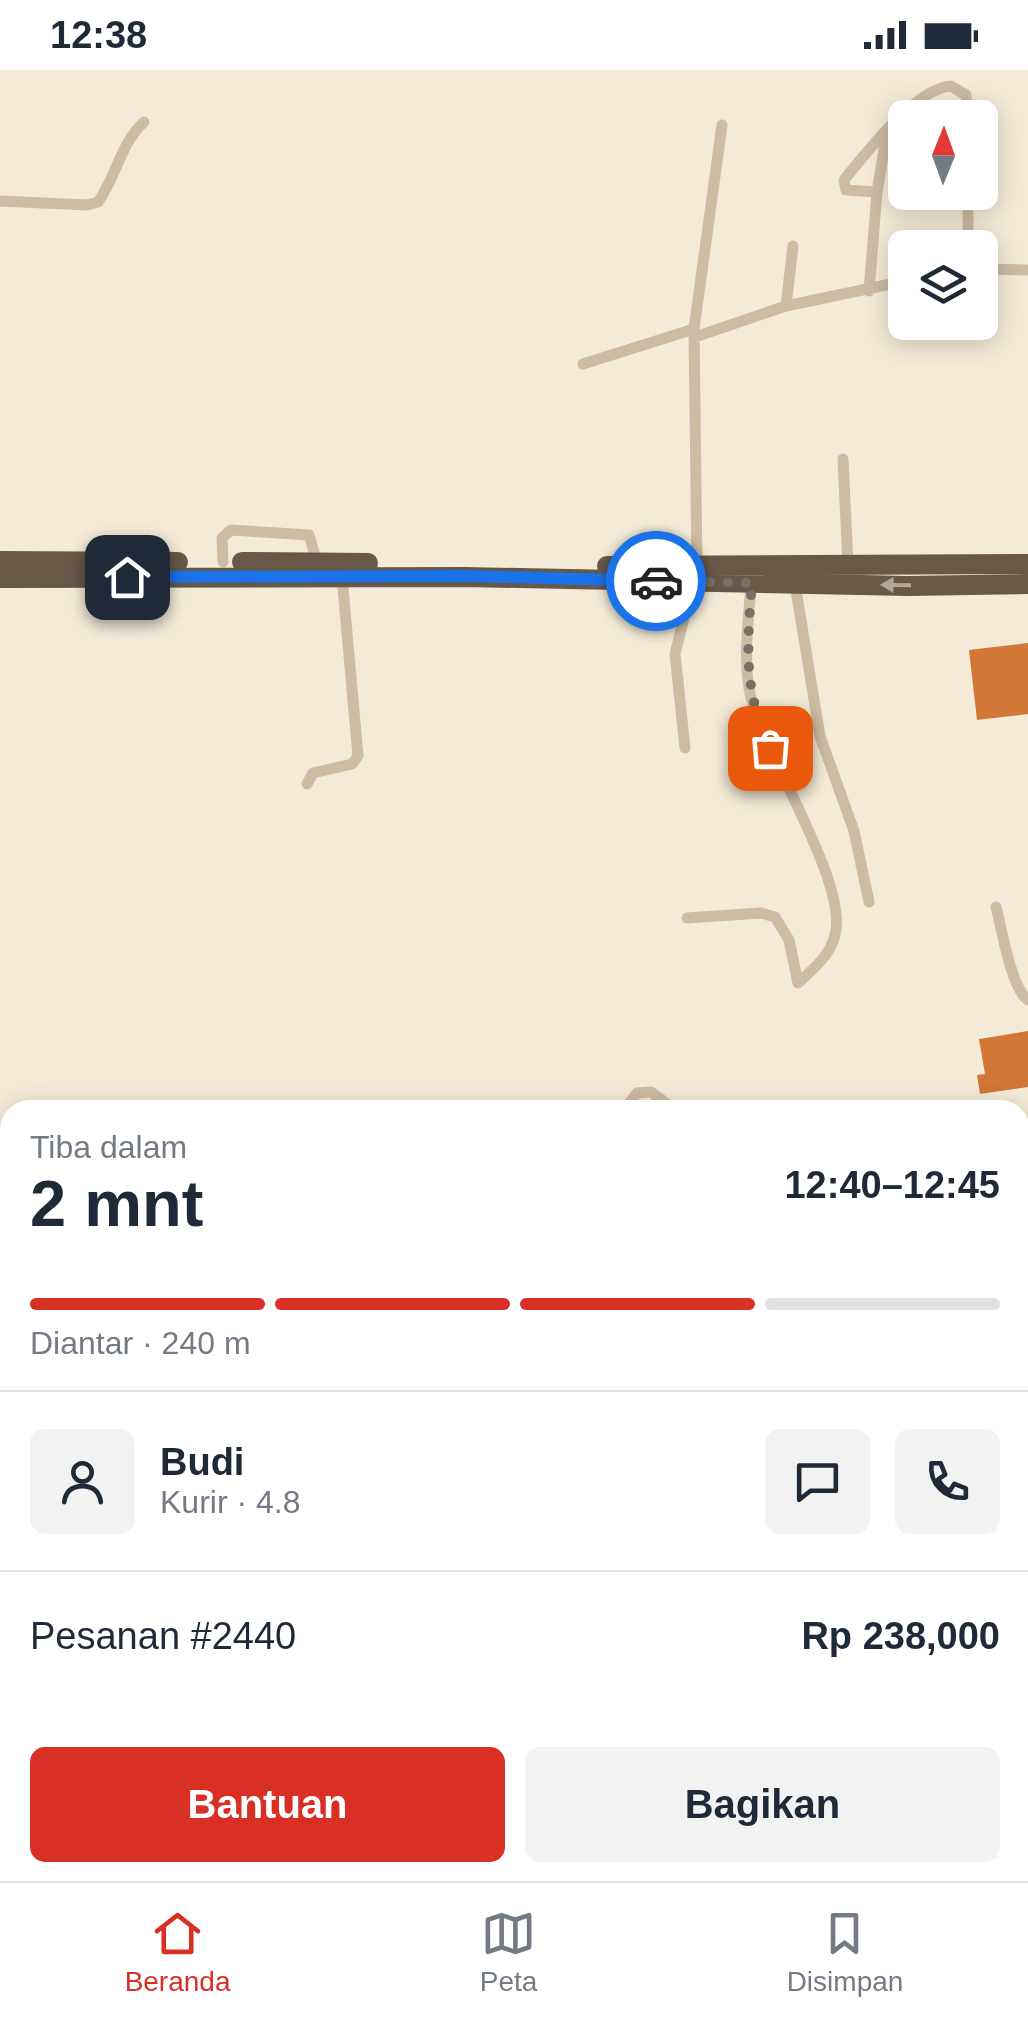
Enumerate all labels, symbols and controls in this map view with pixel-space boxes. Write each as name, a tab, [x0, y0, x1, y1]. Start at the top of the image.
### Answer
text: 12:38	[50, 14, 147, 56]
north arrow	[888, 100, 998, 210]
map controls	[888, 100, 998, 340]
button: layers	[888, 230, 998, 340]
courier	[606, 531, 706, 631]
pin	[85, 535, 170, 620]
icon: home	[100, 550, 155, 605]
icon: car	[629, 554, 684, 609]
one-way arrow	[879, 577, 911, 593]
pin	[728, 706, 813, 791]
icon: bag	[743, 721, 798, 776]
text: Tiba dalam	[30, 1129, 187, 1165]
text: 12:40–12:45	[784, 1164, 1000, 1206]
text: 2 mnt	[30, 1167, 203, 1240]
text: Diantar · 240 m	[30, 1325, 251, 1361]
button: person	[30, 1429, 135, 1534]
button: chat	[765, 1429, 870, 1534]
button: phone	[895, 1429, 1000, 1534]
text: Budi	[160, 1441, 244, 1483]
text: Kurir · 4.8	[160, 1484, 300, 1520]
text: Pesanan #2440	[30, 1615, 296, 1657]
text: Rp 238,000	[801, 1615, 1000, 1657]
button: Bantuan	[30, 1747, 505, 1862]
button: Bagikan	[525, 1747, 1000, 1862]
tab: Beranda	[125, 1906, 231, 1998]
tab: Peta	[480, 1906, 537, 1998]
tab: Disimpan	[787, 1906, 903, 1998]

